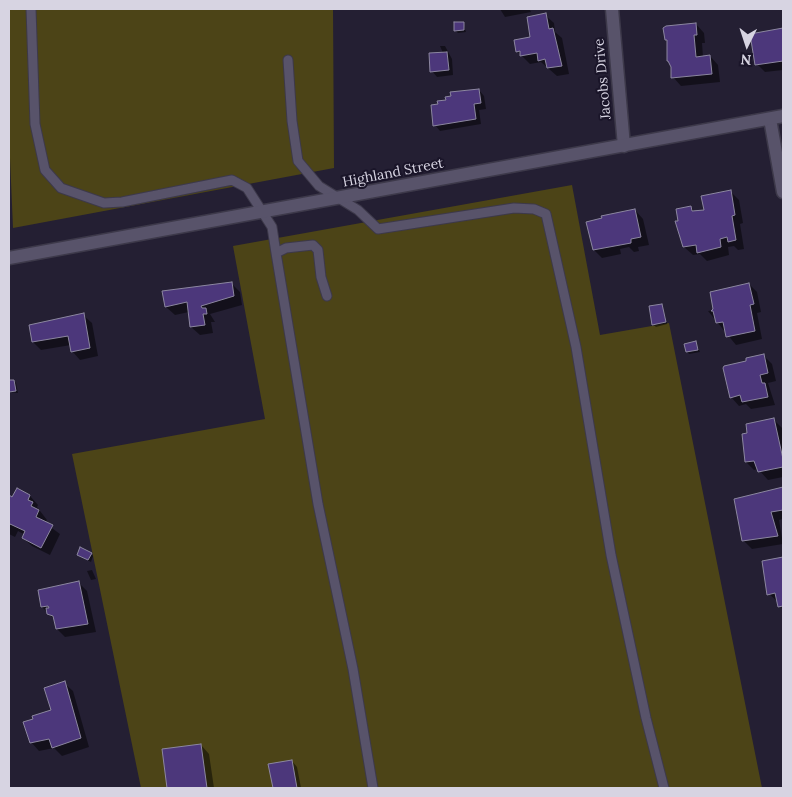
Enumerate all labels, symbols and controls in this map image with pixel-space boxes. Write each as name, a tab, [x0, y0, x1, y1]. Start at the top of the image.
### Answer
north arrow	[722, 20, 772, 70]
street label: Jacobs Drive	[591, 38, 615, 120]
text: N	[740, 51, 752, 69]
street label: Highland Street	[341, 155, 445, 191]

